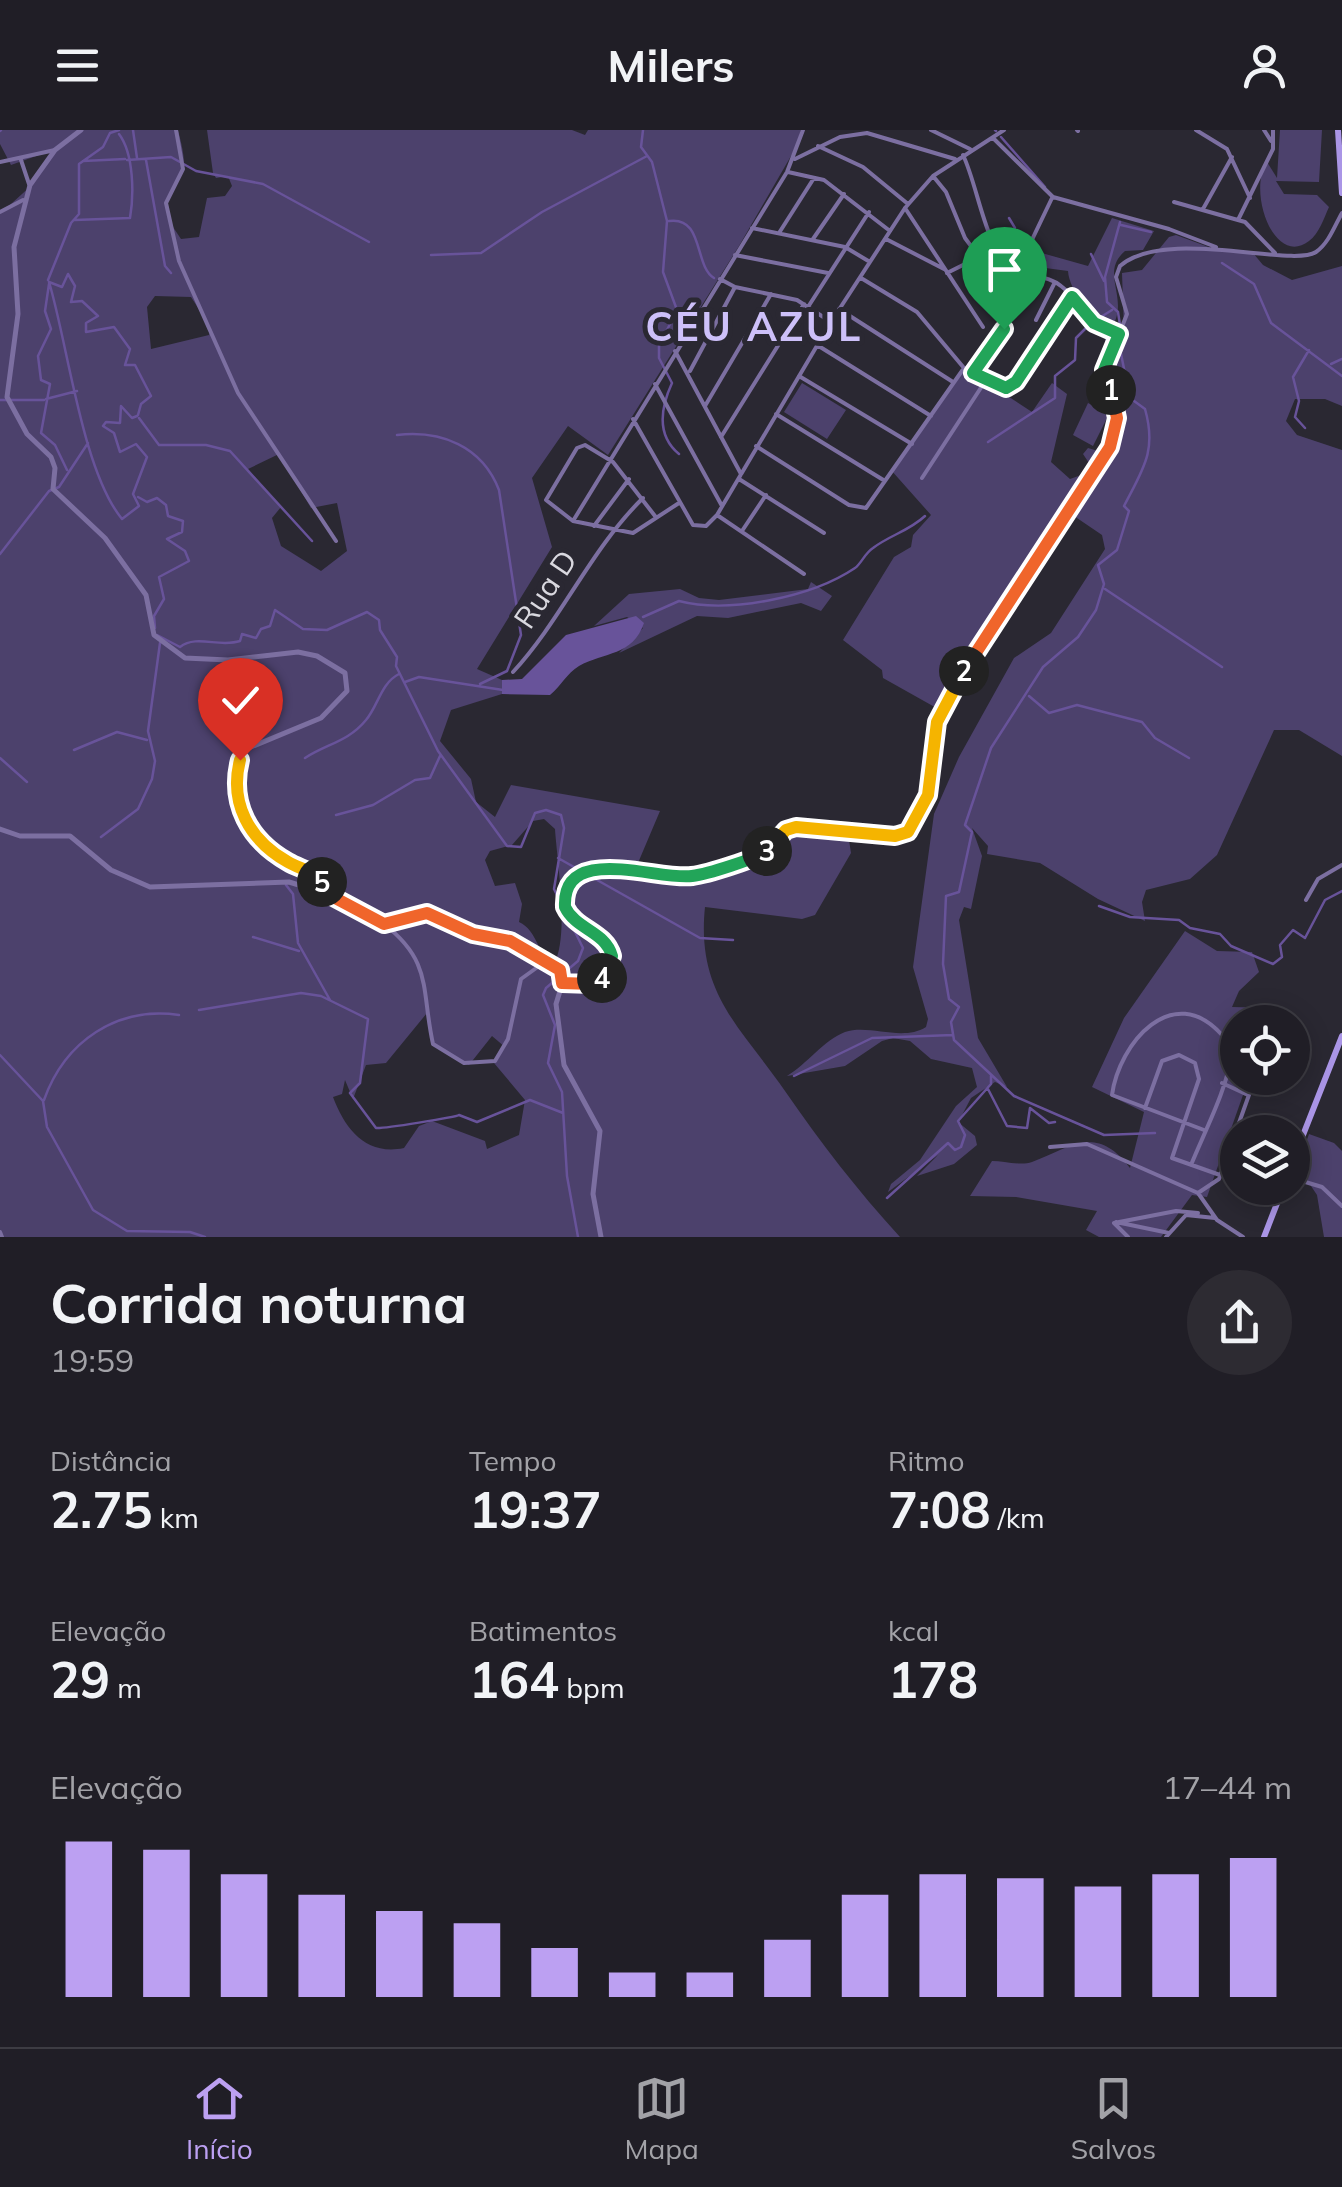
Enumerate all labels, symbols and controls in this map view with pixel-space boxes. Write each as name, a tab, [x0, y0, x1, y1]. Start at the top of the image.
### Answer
text: Milers	[607, 37, 735, 93]
icon: menu	[50, 38, 105, 93]
icon: person	[1237, 38, 1292, 93]
pin	[962, 227, 1047, 330]
icon: arrive	[977, 242, 1032, 297]
district label: CÉU AZUL	[645, 301, 863, 351]
pin: 1	[1086, 365, 1136, 415]
text: 1	[1103, 372, 1119, 407]
street label: Rua D	[505, 543, 585, 635]
pin: 2	[939, 646, 989, 696]
text: 2	[956, 653, 972, 688]
pin	[198, 658, 283, 761]
icon: check	[213, 673, 268, 728]
pin: 3	[742, 826, 792, 876]
text: 3	[759, 833, 775, 868]
pin: 5	[297, 857, 347, 907]
text: 5	[314, 864, 330, 899]
pin: 4	[577, 953, 627, 1003]
text: 4	[594, 960, 610, 995]
map controls	[1220, 1005, 1310, 1205]
button: locate	[1220, 1005, 1310, 1095]
button: layers	[1220, 1115, 1310, 1205]
text: Corrida noturna	[50, 1268, 467, 1337]
button: share	[1187, 1270, 1292, 1375]
text: 19:59	[50, 1340, 134, 1380]
text: Distância	[50, 1443, 172, 1478]
text: Tempo	[469, 1443, 556, 1478]
text: Ritmo	[888, 1443, 964, 1478]
text: 2.75	[50, 1478, 152, 1541]
text: 19:37	[469, 1478, 601, 1541]
text: 7:08	[888, 1478, 990, 1541]
text: km	[152, 1500, 199, 1535]
text: /km	[990, 1500, 1045, 1535]
text: Elevação	[50, 1613, 166, 1648]
text: Batimentos	[469, 1613, 617, 1648]
text: kcal	[888, 1613, 939, 1648]
text: 29	[50, 1648, 110, 1711]
text: 164	[469, 1648, 559, 1711]
text: 178	[888, 1648, 978, 1711]
text: m	[110, 1670, 142, 1705]
text: bpm	[559, 1670, 625, 1705]
text: Elevação	[50, 1767, 183, 1807]
text: 17–44 m	[1163, 1767, 1292, 1807]
tab: Início	[186, 2071, 253, 2166]
tab: Mapa	[624, 2071, 699, 2166]
tab: Salvos	[1071, 2071, 1156, 2166]

